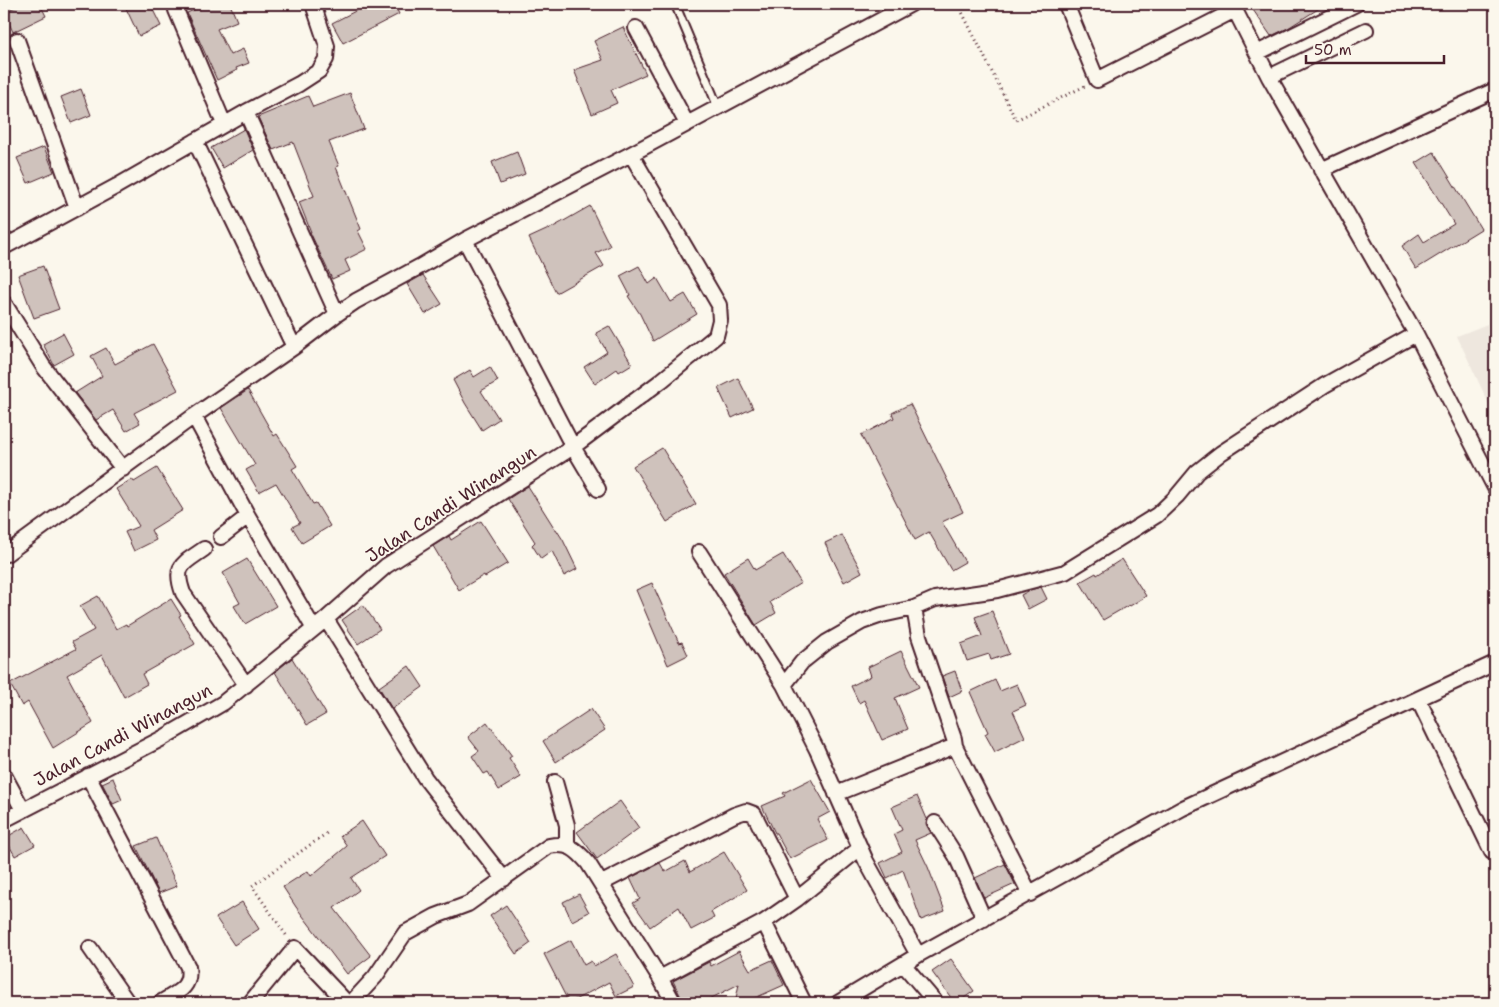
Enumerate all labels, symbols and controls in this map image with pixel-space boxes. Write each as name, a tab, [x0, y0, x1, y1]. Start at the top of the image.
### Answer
scale bar	[1306, 32, 1444, 64]
text: 50 m	[1314, 40, 1352, 60]
street label: Jalan Candi Winangun	[361, 440, 541, 568]
street label: Jalan Candi Winangun	[30, 678, 216, 792]

